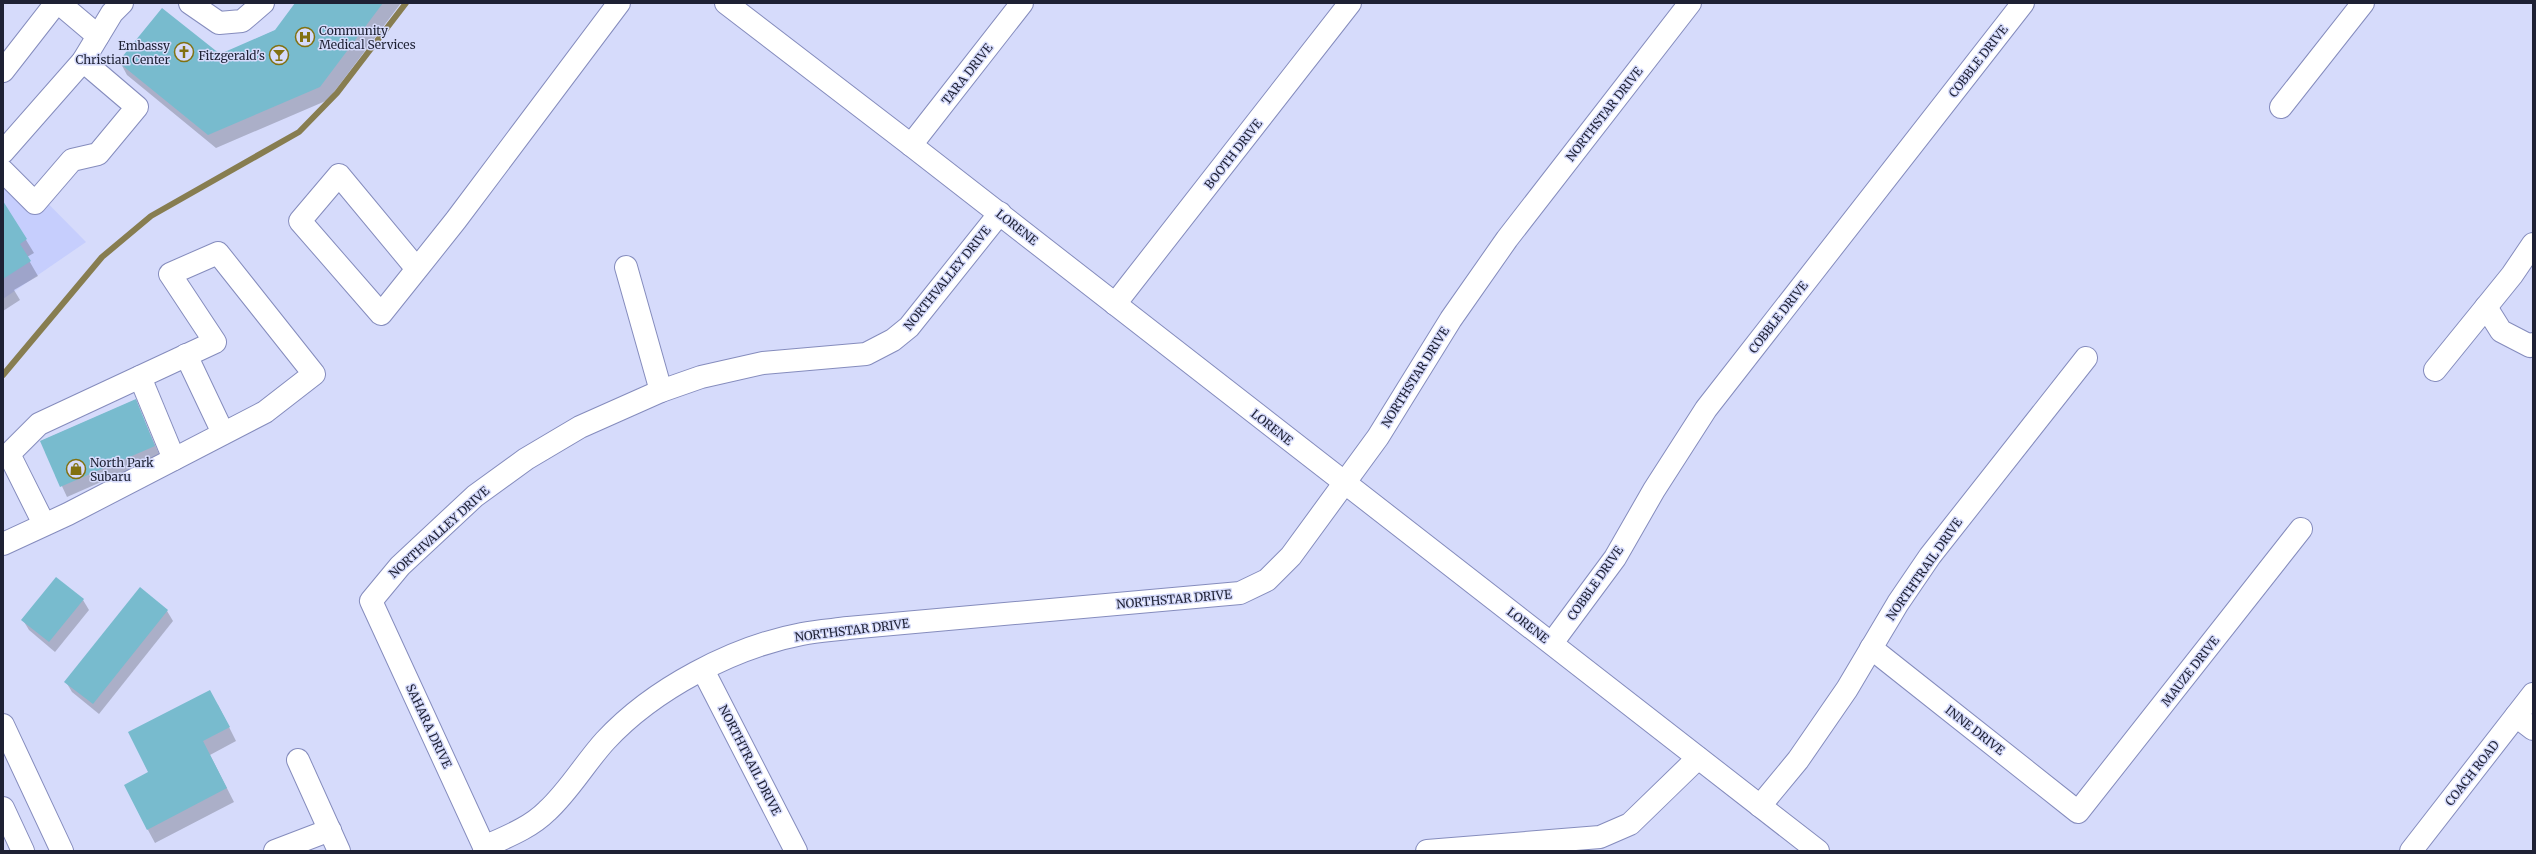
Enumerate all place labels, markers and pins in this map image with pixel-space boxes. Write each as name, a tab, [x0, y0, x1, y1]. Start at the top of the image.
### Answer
place label: Community Medical Services	[319, 23, 416, 52]
hospital icon: Community Medical Services	[294, 26, 316, 48]
place label: Embassy Christian Center	[75, 38, 171, 67]
church icon: Embassy Christian Center	[173, 41, 195, 63]
bar icon: Fitzgerald's	[268, 44, 290, 66]
place label: Fitzgerald's	[198, 48, 265, 63]
place label: North Park Subaru	[90, 455, 154, 484]
shop icon: North Park Subaru	[65, 458, 87, 480]

